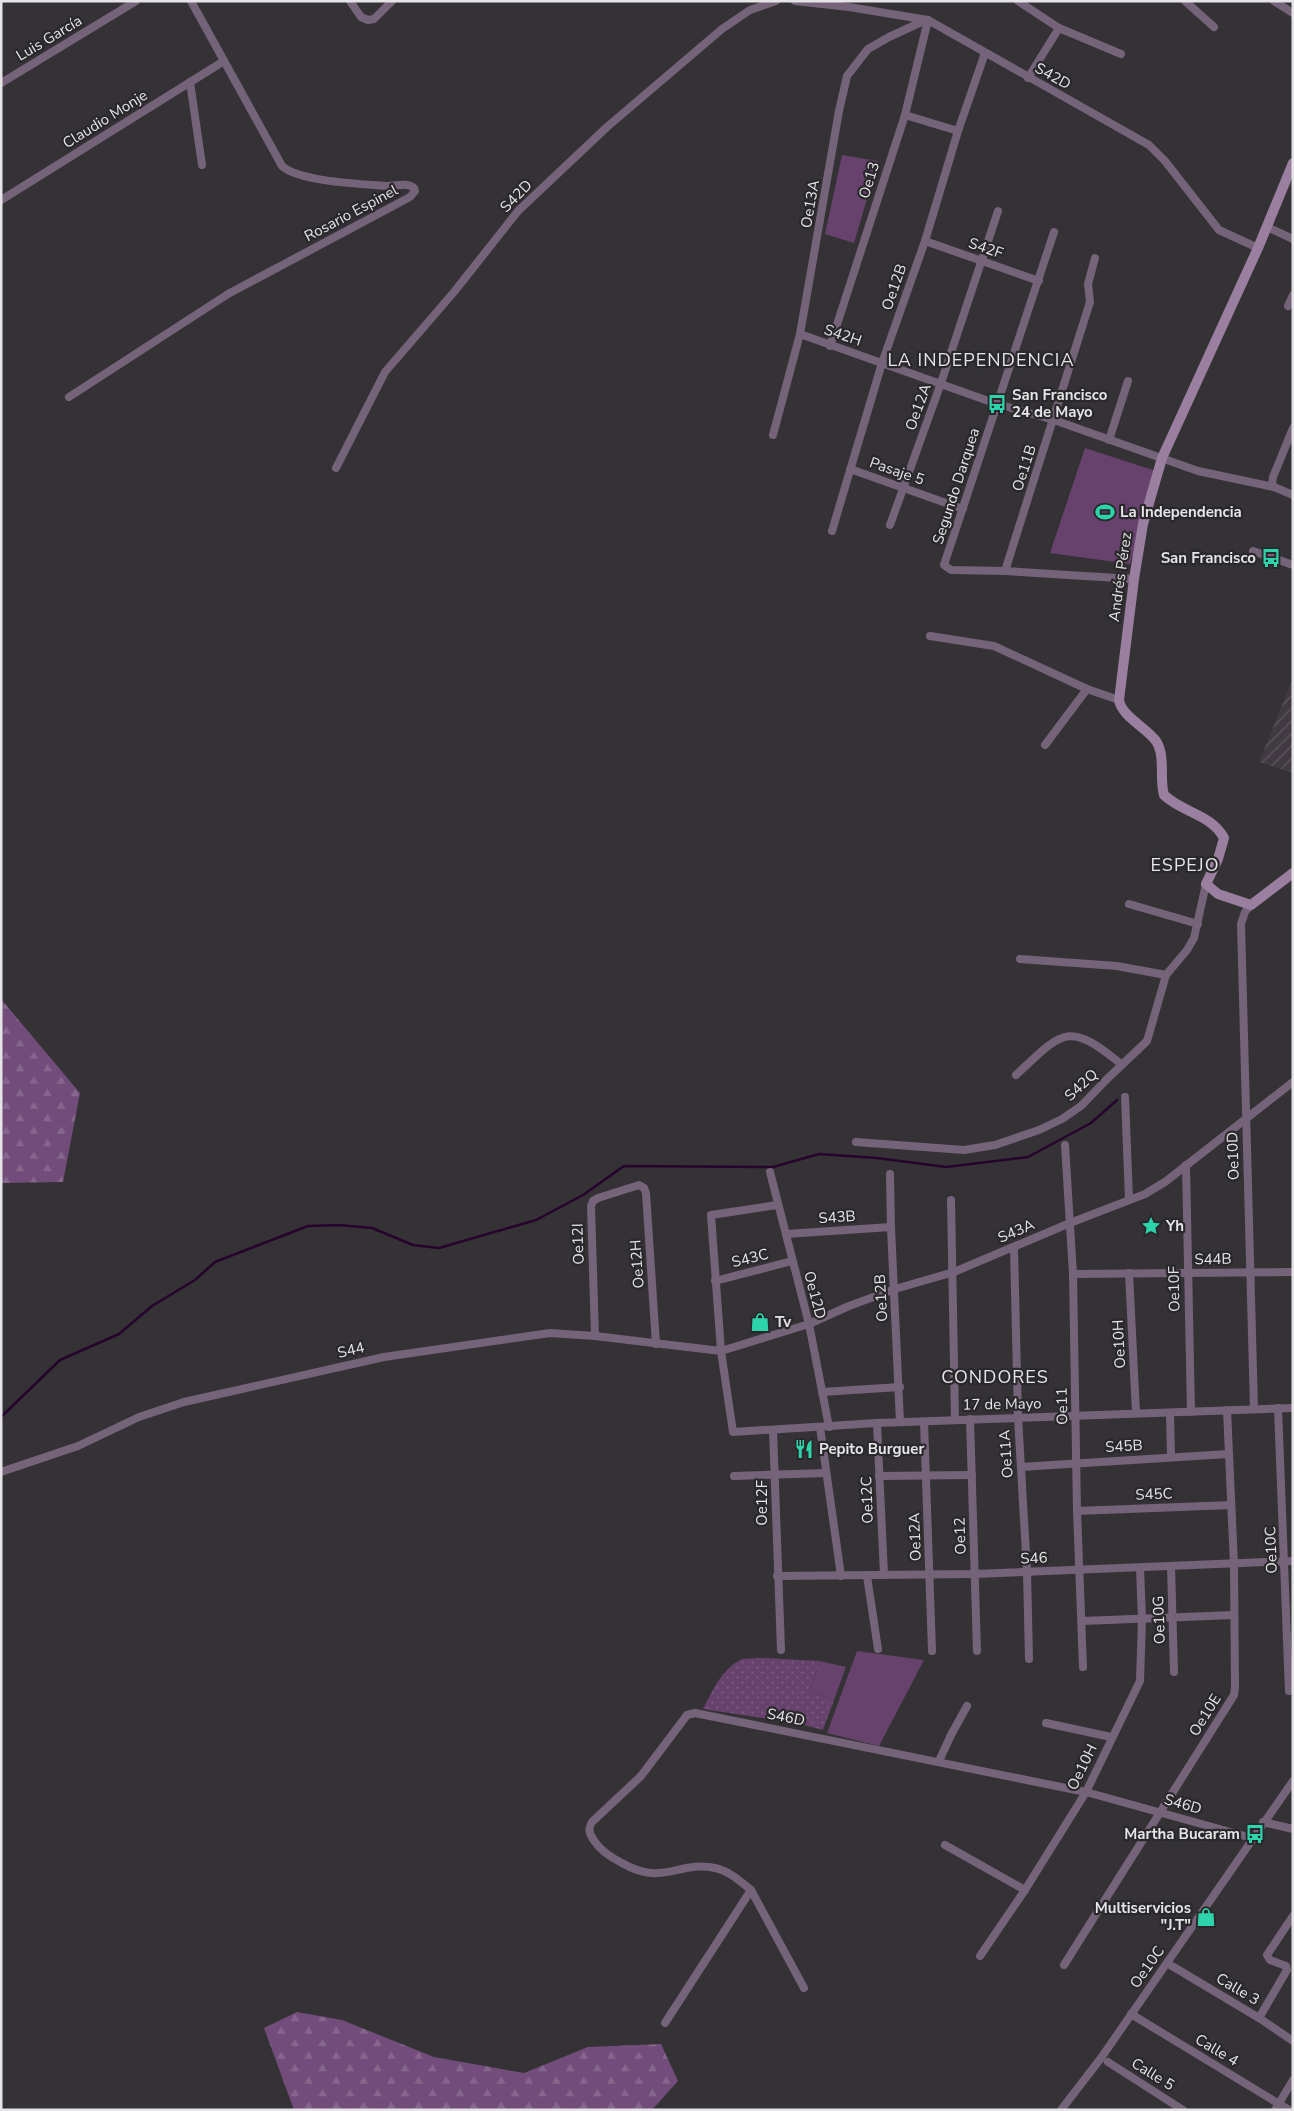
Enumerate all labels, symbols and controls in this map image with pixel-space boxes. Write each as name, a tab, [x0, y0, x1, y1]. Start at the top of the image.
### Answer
street label: Luis García	[12, 11, 86, 65]
street label: S42D	[1031, 58, 1075, 94]
street label: Claudio Monje	[59, 85, 151, 153]
street label: Oe13	[854, 159, 884, 201]
street label: S42D	[495, 175, 537, 217]
street label: Oe13A	[796, 178, 824, 230]
street label: Rosario Espinel	[301, 180, 402, 246]
street label: S42F	[966, 233, 1006, 263]
street label: Oe12B	[877, 261, 911, 313]
street label: S42H	[821, 319, 865, 351]
district label: LA INDEPENDENCIA	[887, 348, 1075, 372]
street label: Oe12A	[900, 381, 936, 433]
place label: San Francisco 24 de Mayo	[1012, 385, 1108, 422]
bus stop icon: San Francisco 24 de Mayo	[986, 393, 1008, 415]
street label: Segundo Darquea	[928, 425, 984, 547]
street label: Oe11B	[1007, 442, 1041, 494]
street label: Pasaje 5	[867, 452, 927, 490]
sports icon: La Independencia	[1094, 501, 1116, 523]
place label: La Independencia	[1120, 502, 1242, 522]
street label: Andrés Pérez	[1104, 531, 1136, 623]
bus stop icon: San Francisco	[1260, 547, 1282, 569]
place label: San Francisco	[1161, 548, 1256, 568]
district label: ESPEJO	[1151, 853, 1219, 877]
street label: S42Q	[1060, 1064, 1102, 1106]
street label: Oe10D	[1222, 1131, 1244, 1181]
street label: S43B	[818, 1206, 856, 1228]
street label: S43A	[995, 1214, 1038, 1248]
place icon: Yh	[1140, 1215, 1162, 1237]
place label: Yh	[1165, 1216, 1184, 1236]
street label: Oe12I	[567, 1223, 589, 1265]
street label: Oe12H	[625, 1239, 649, 1289]
street label: S43C	[729, 1244, 771, 1272]
street label: S44B	[1194, 1249, 1232, 1269]
street label: Oe10F	[1164, 1266, 1184, 1312]
street label: Oe12D	[799, 1269, 831, 1321]
street label: Oe12B	[870, 1274, 892, 1322]
shop icon: Tv	[749, 1311, 771, 1333]
place label: Tv	[775, 1312, 791, 1332]
street label: Oe10H	[1108, 1319, 1130, 1369]
street label: S44	[335, 1337, 367, 1363]
district label: CONDORES	[941, 1365, 1049, 1389]
street label: Oe11	[1052, 1387, 1072, 1425]
street label: 17 de Mayo	[962, 1393, 1042, 1415]
street label: Oe11A	[994, 1429, 1018, 1479]
street label: S45B	[1105, 1435, 1143, 1457]
restaurant icon: Pepito Burguer	[793, 1438, 815, 1460]
place label: Pepito Burguer	[819, 1439, 924, 1459]
street label: Oe12C	[856, 1476, 878, 1524]
street label: Oe12F	[752, 1480, 772, 1526]
street label: S45C	[1135, 1483, 1173, 1505]
street label: Oe12A	[904, 1512, 926, 1562]
street label: Oe12	[949, 1517, 971, 1555]
street label: Oe10C	[1260, 1526, 1282, 1574]
street label: S46	[1020, 1548, 1048, 1568]
street label: Oe10G	[1148, 1595, 1170, 1645]
street label: Oe10E	[1184, 1690, 1226, 1740]
street label: S46D	[765, 1704, 807, 1730]
street label: Oe10H	[1062, 1741, 1102, 1793]
street label: S46D	[1162, 1789, 1204, 1819]
bus stop icon: Martha Bucaram	[1244, 1823, 1266, 1845]
place label: Martha Bucaram	[1124, 1824, 1240, 1844]
place label: Multiservicios "J.T"	[1095, 1898, 1191, 1935]
shop icon: Multiservicios "J.T"	[1195, 1906, 1217, 1928]
street label: Oe10C	[1125, 1942, 1169, 1992]
street label: Calle 3	[1213, 1968, 1263, 2010]
street label: Calle 4	[1192, 2029, 1242, 2071]
street label: Calle 5	[1128, 2053, 1178, 2095]

